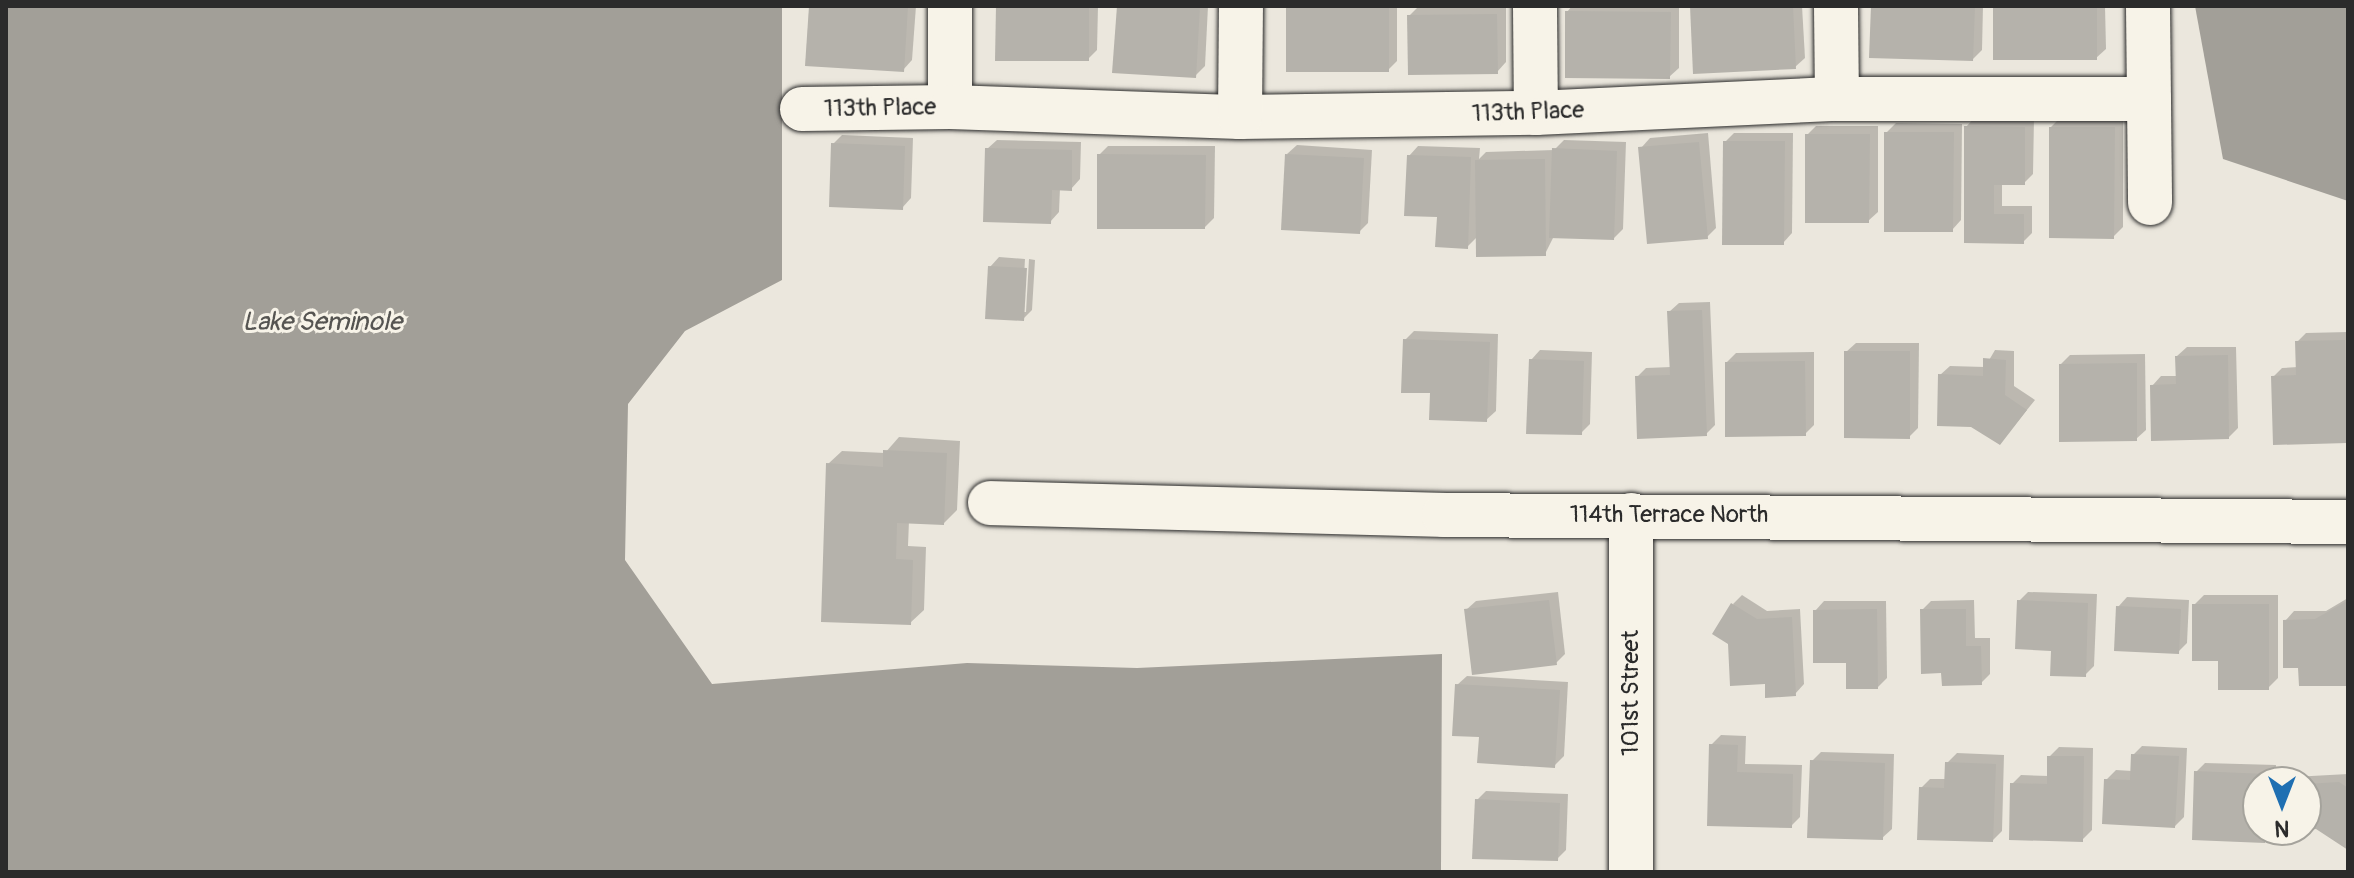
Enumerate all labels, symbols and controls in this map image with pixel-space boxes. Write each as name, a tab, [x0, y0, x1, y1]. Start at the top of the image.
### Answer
street label: 113th Place	[824, 93, 936, 123]
street label: 113th Place	[1471, 96, 1585, 128]
water label: Lake Seminole	[242, 307, 402, 339]
street label: 114th Terrace North	[1570, 501, 1768, 529]
street label: 101st Street	[1617, 630, 1645, 756]
north arrow	[2242, 766, 2322, 846]
text: N	[2275, 814, 2289, 842]

